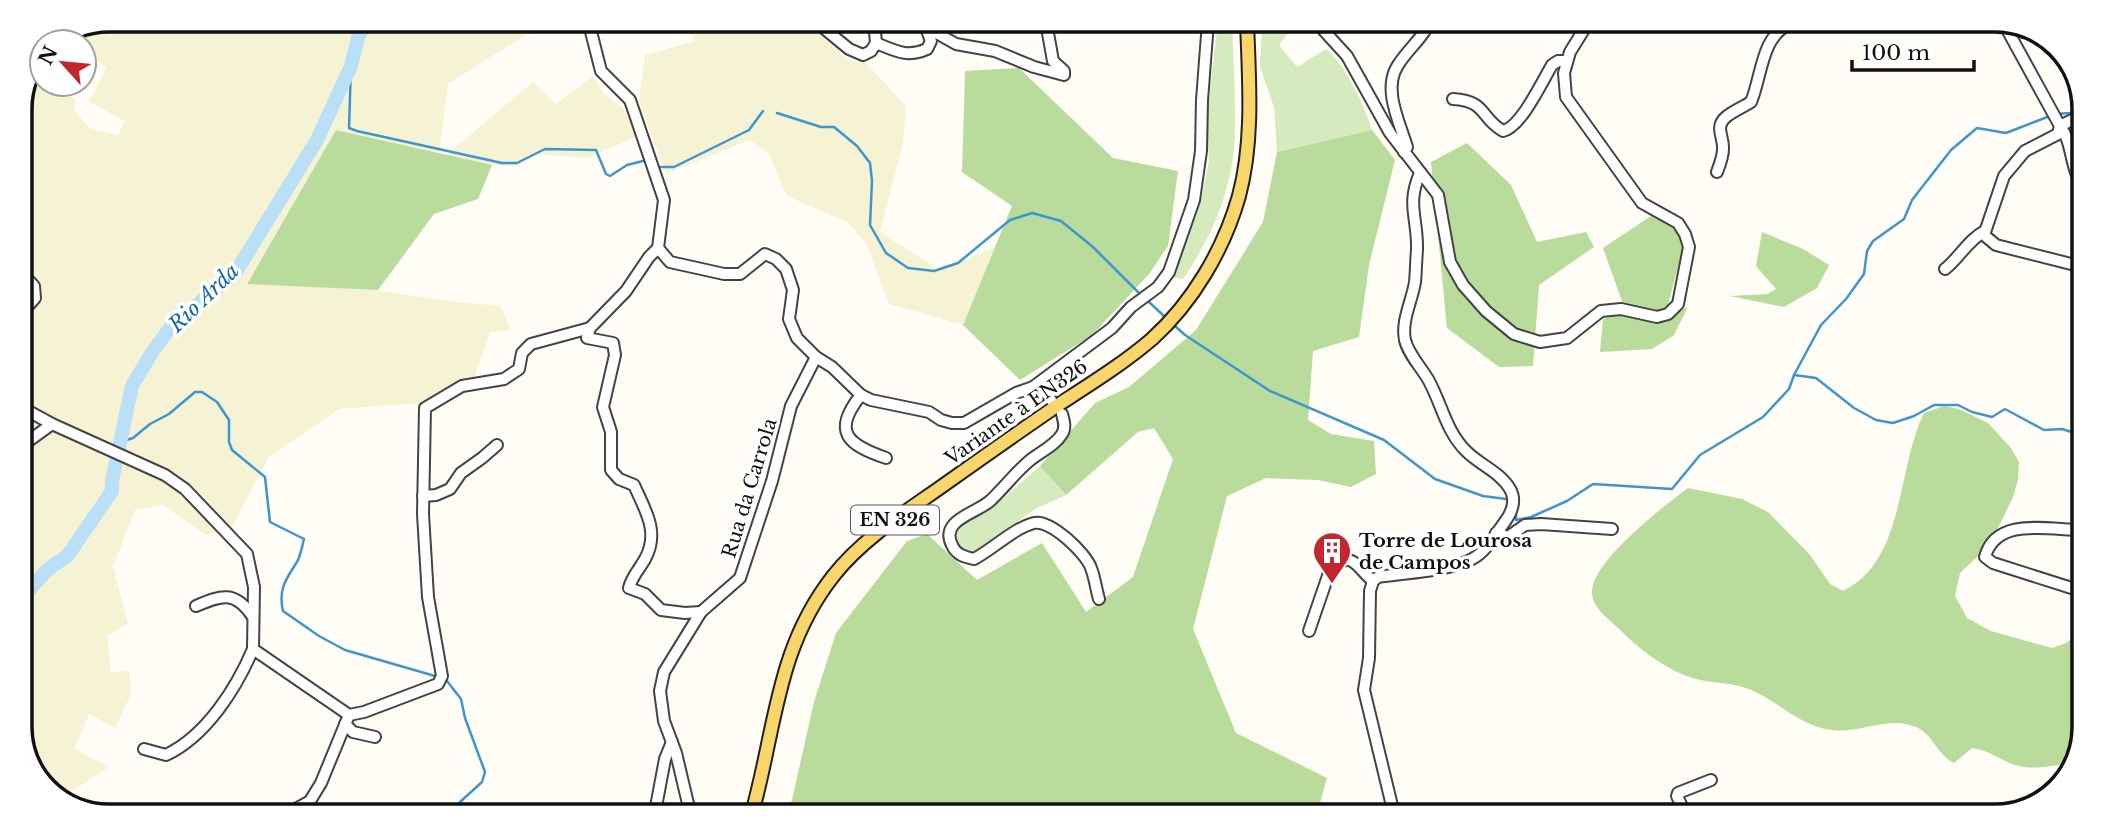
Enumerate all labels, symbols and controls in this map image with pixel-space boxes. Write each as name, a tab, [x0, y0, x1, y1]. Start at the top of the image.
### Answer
north arrow	[28, 28, 98, 98]
scale bar	[1852, 28, 1974, 72]
text: 100 m	[1862, 40, 1930, 66]
text: N	[34, 42, 63, 69]
water label: Rio Arda	[163, 258, 245, 339]
street label: Variante à EN326	[940, 355, 1092, 471]
street label: Rua da Carrola	[717, 415, 782, 561]
road number: EN 326	[851, 506, 939, 534]
place label: Torre de Lourosa de Campos	[1359, 529, 1532, 574]
building icon: Torre de Lourosa de Campos	[1311, 530, 1353, 585]

